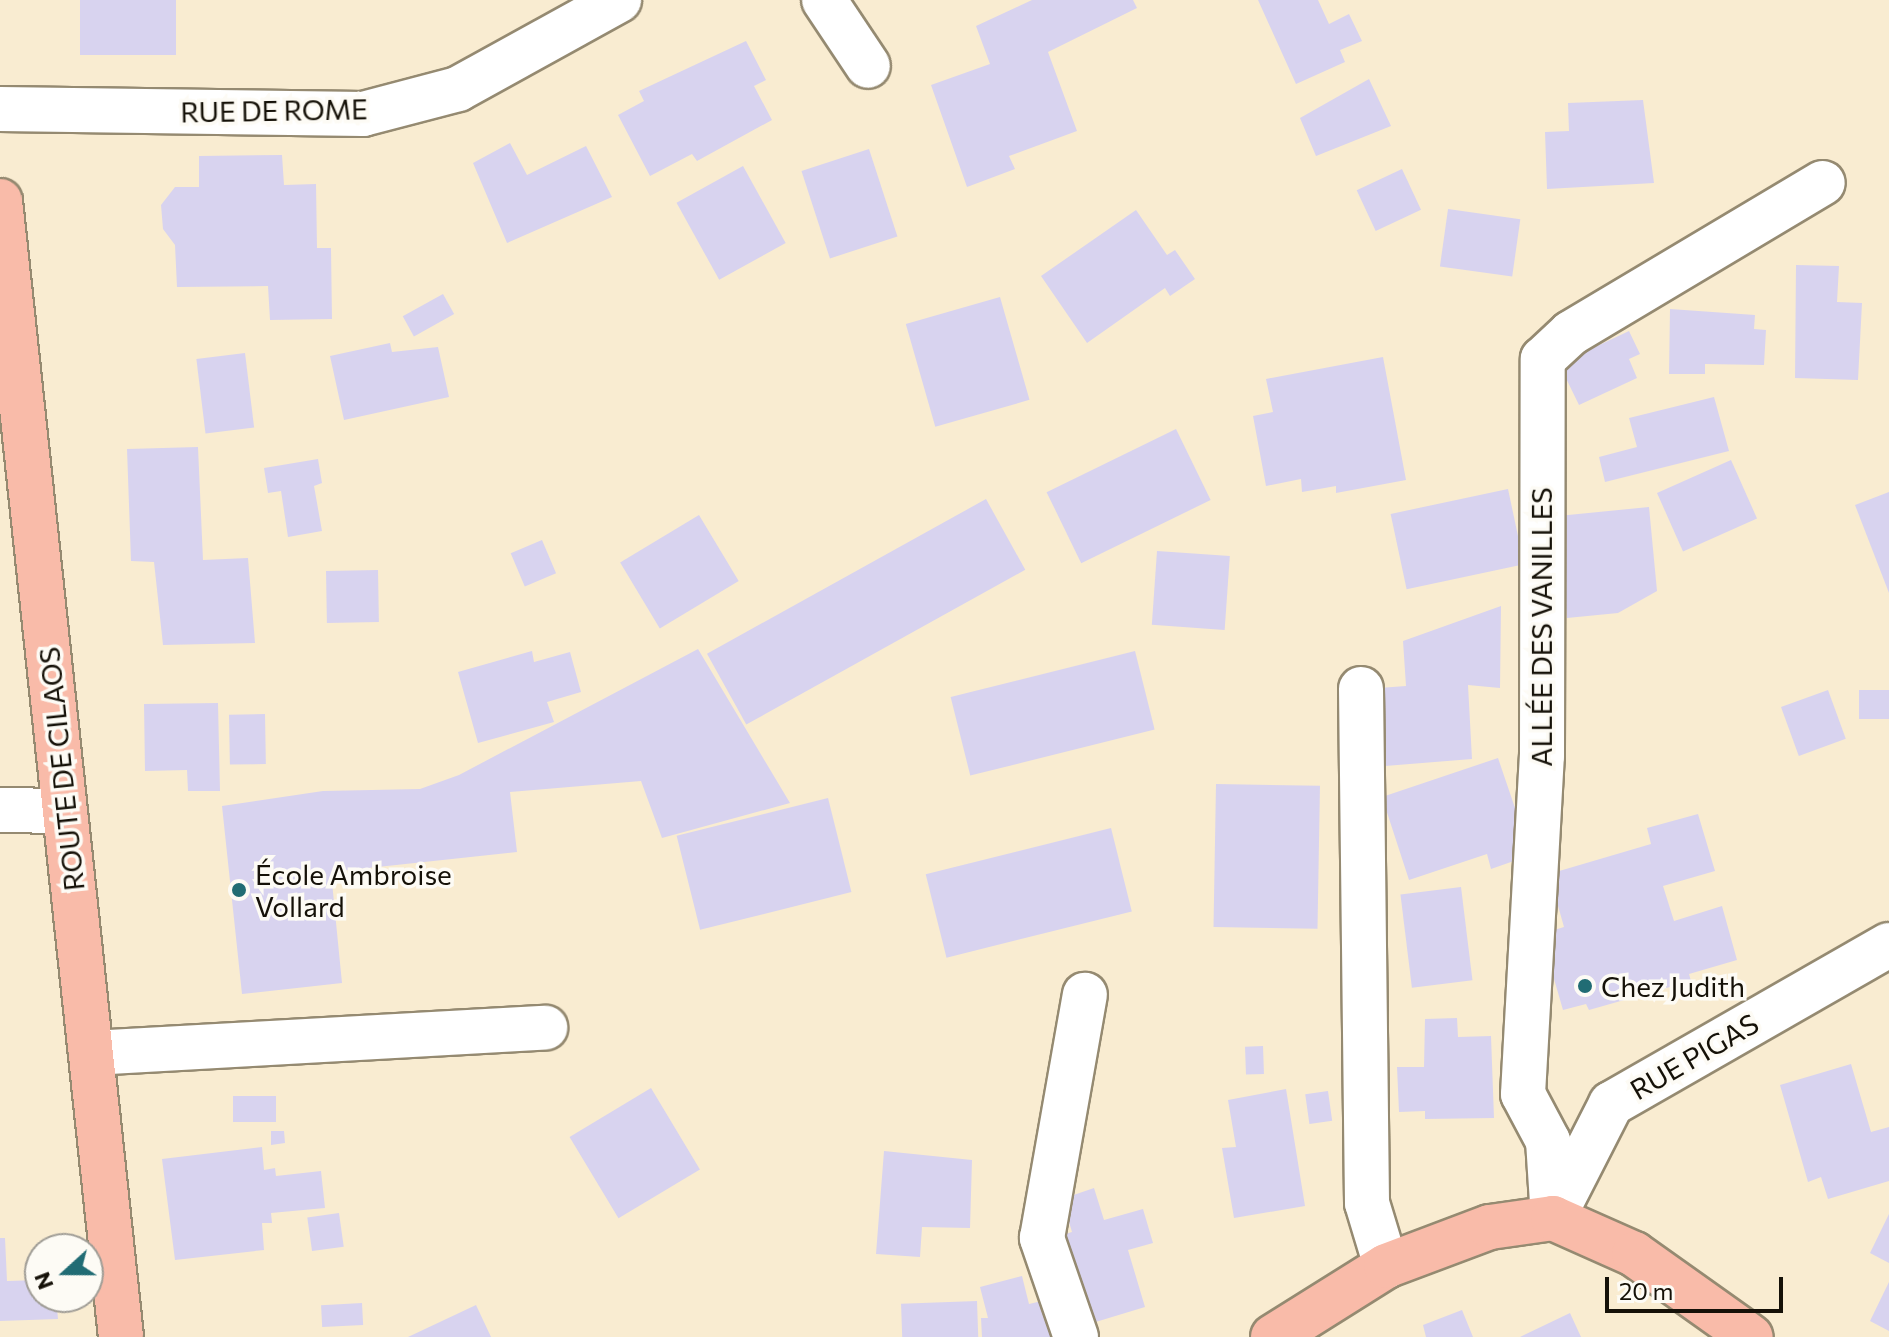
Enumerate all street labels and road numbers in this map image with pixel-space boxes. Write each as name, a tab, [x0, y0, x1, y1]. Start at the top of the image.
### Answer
street label: RUE DE ROME	[180, 92, 368, 128]
street label: ALLÉE DES VANILLES	[1524, 487, 1558, 767]
street label: ROUTE DE CILAOS	[31, 645, 91, 893]
street label: RUE PIGAS	[1624, 1006, 1764, 1106]

